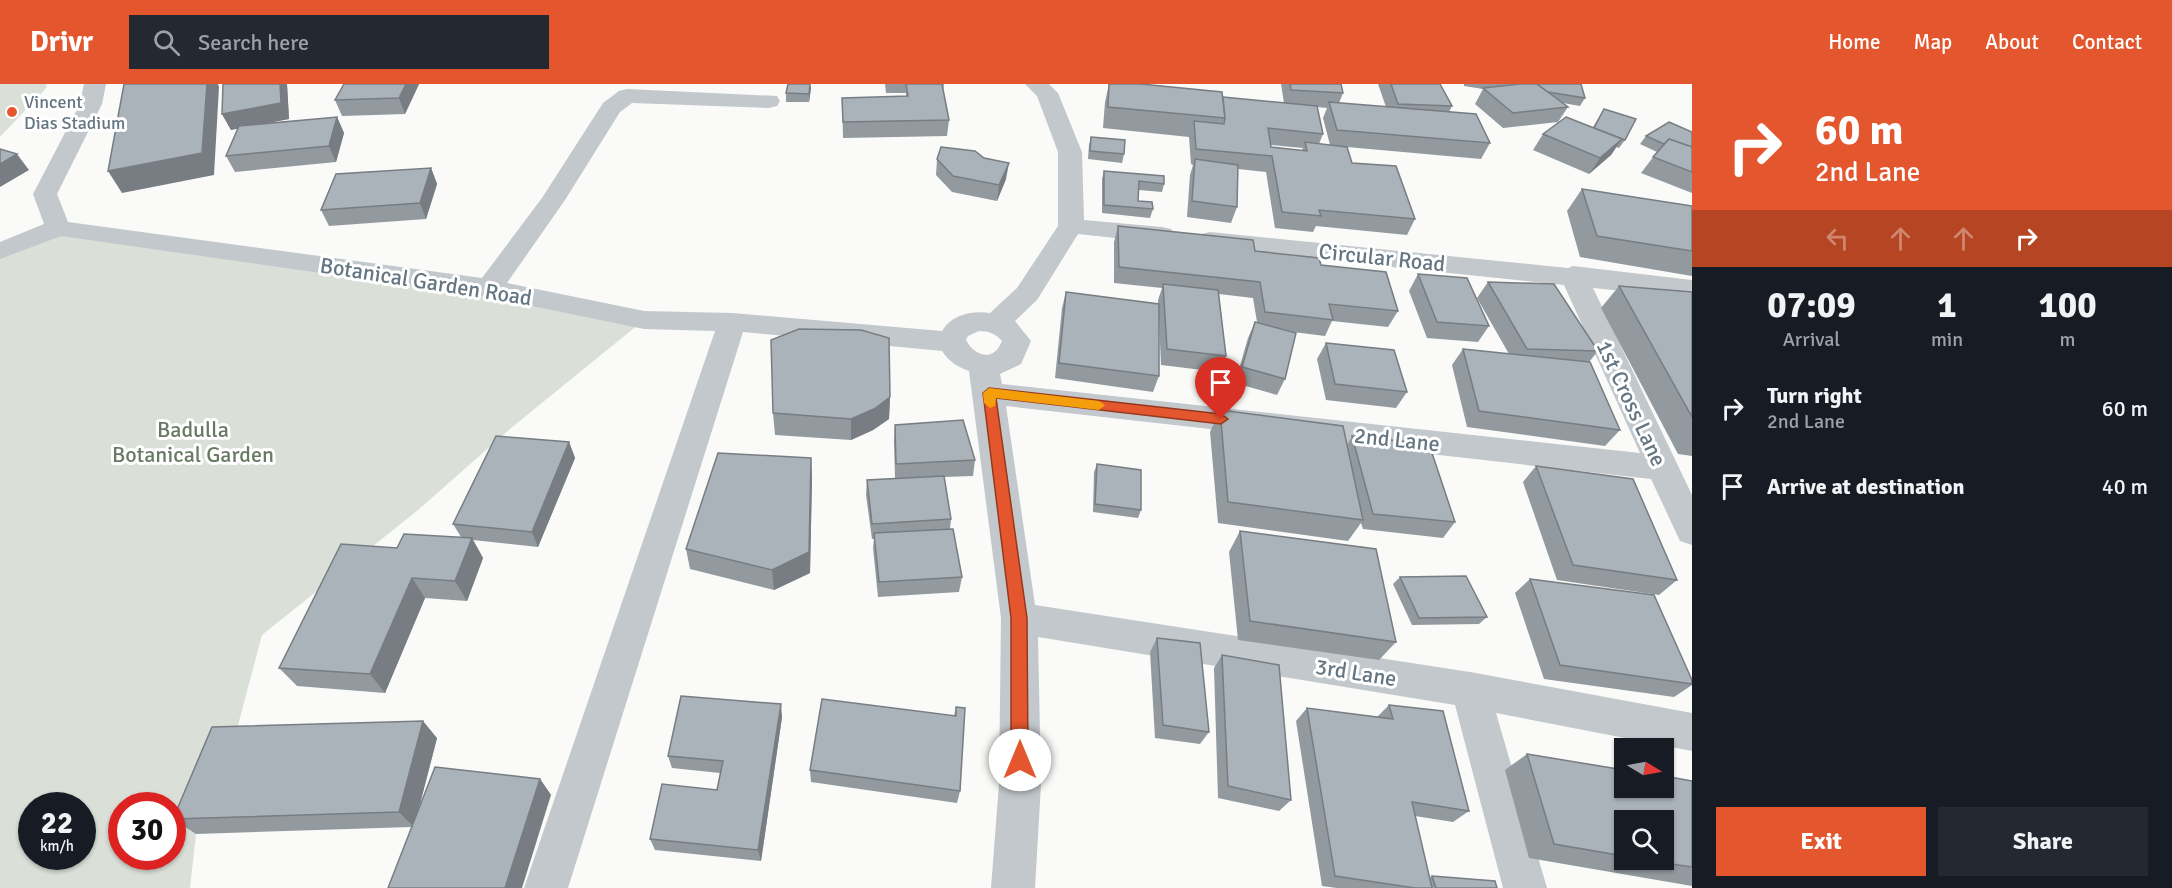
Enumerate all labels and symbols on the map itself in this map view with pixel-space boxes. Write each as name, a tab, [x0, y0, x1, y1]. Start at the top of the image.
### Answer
place label: Vincent Dias Stadium	[24, 91, 125, 134]
marker: Vincent Dias Stadium	[5, 105, 19, 119]
street label: Circular Road	[1317, 237, 1447, 278]
street label: Botanical Garden Road	[318, 251, 534, 312]
street label: 1st Cross Lane	[1591, 336, 1673, 471]
pin	[1195, 357, 1246, 419]
park label: Badulla Botanical Garden	[112, 416, 274, 468]
street label: 2nd Lane	[1353, 422, 1441, 457]
street label: 3rd Lane	[1313, 653, 1398, 692]
position arrow	[988, 728, 1052, 792]
north arrow	[1614, 738, 1674, 798]
speed limit sign: 30	[108, 792, 186, 870]

